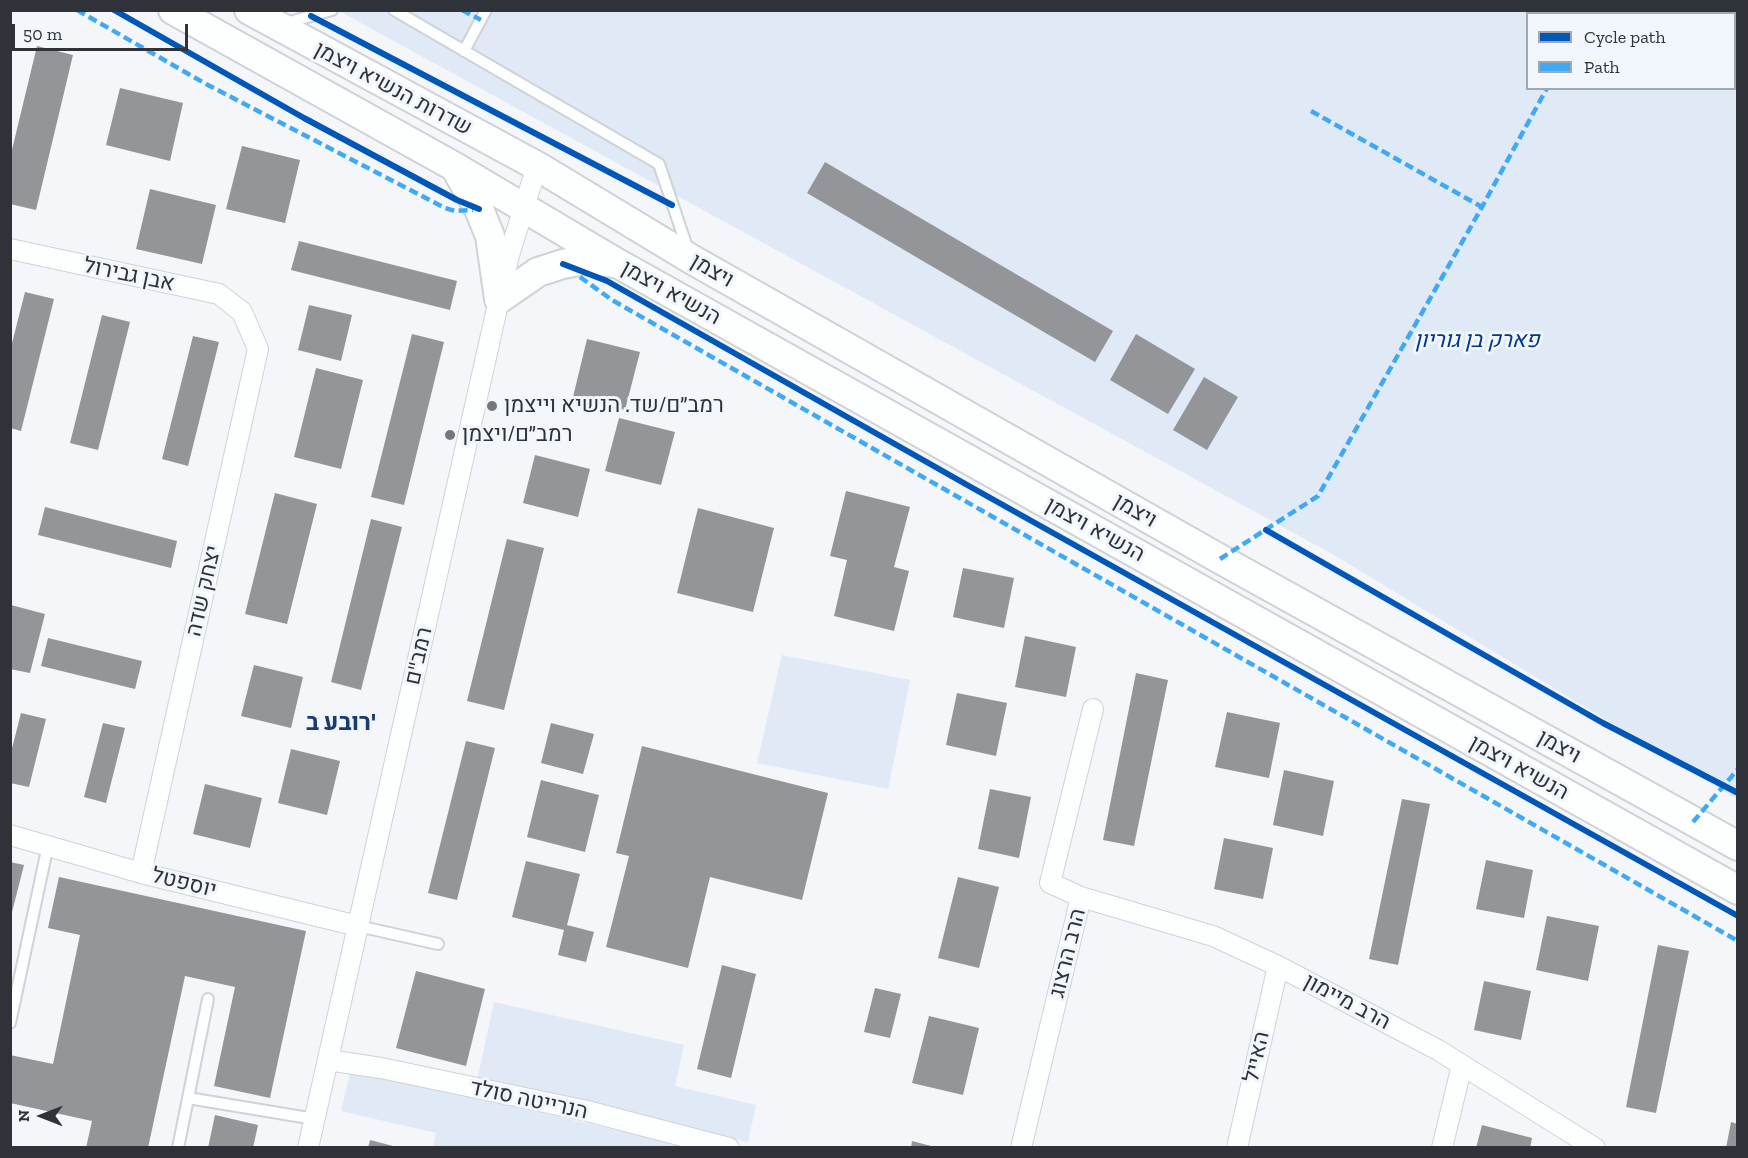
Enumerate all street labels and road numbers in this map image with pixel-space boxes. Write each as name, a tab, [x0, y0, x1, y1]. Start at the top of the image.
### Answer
street label: שדרות הנשיא ויצמן	[310, 36, 476, 142]
street label: ויצמן	[686, 248, 738, 294]
street label: אבן גבירול	[81, 252, 177, 298]
street label: הנשיא ויצמן	[617, 255, 725, 331]
street label: ויצמן	[1109, 488, 1161, 534]
street label: הנשיא ויצמן	[1041, 492, 1149, 568]
street label: יצחק שדה	[181, 543, 227, 639]
street label: רמב"ם	[400, 625, 438, 687]
street label: ויצמן	[1533, 724, 1585, 770]
street label: הנשיא ויצמן	[1465, 730, 1573, 806]
street label: יוספטל	[149, 862, 219, 904]
street label: הרב הרצוג	[1044, 906, 1092, 1000]
street label: הרב מיימון	[1299, 968, 1395, 1036]
street label: האייל	[1238, 1029, 1276, 1085]
street label: הנרייטה סולד	[468, 1075, 590, 1125]

